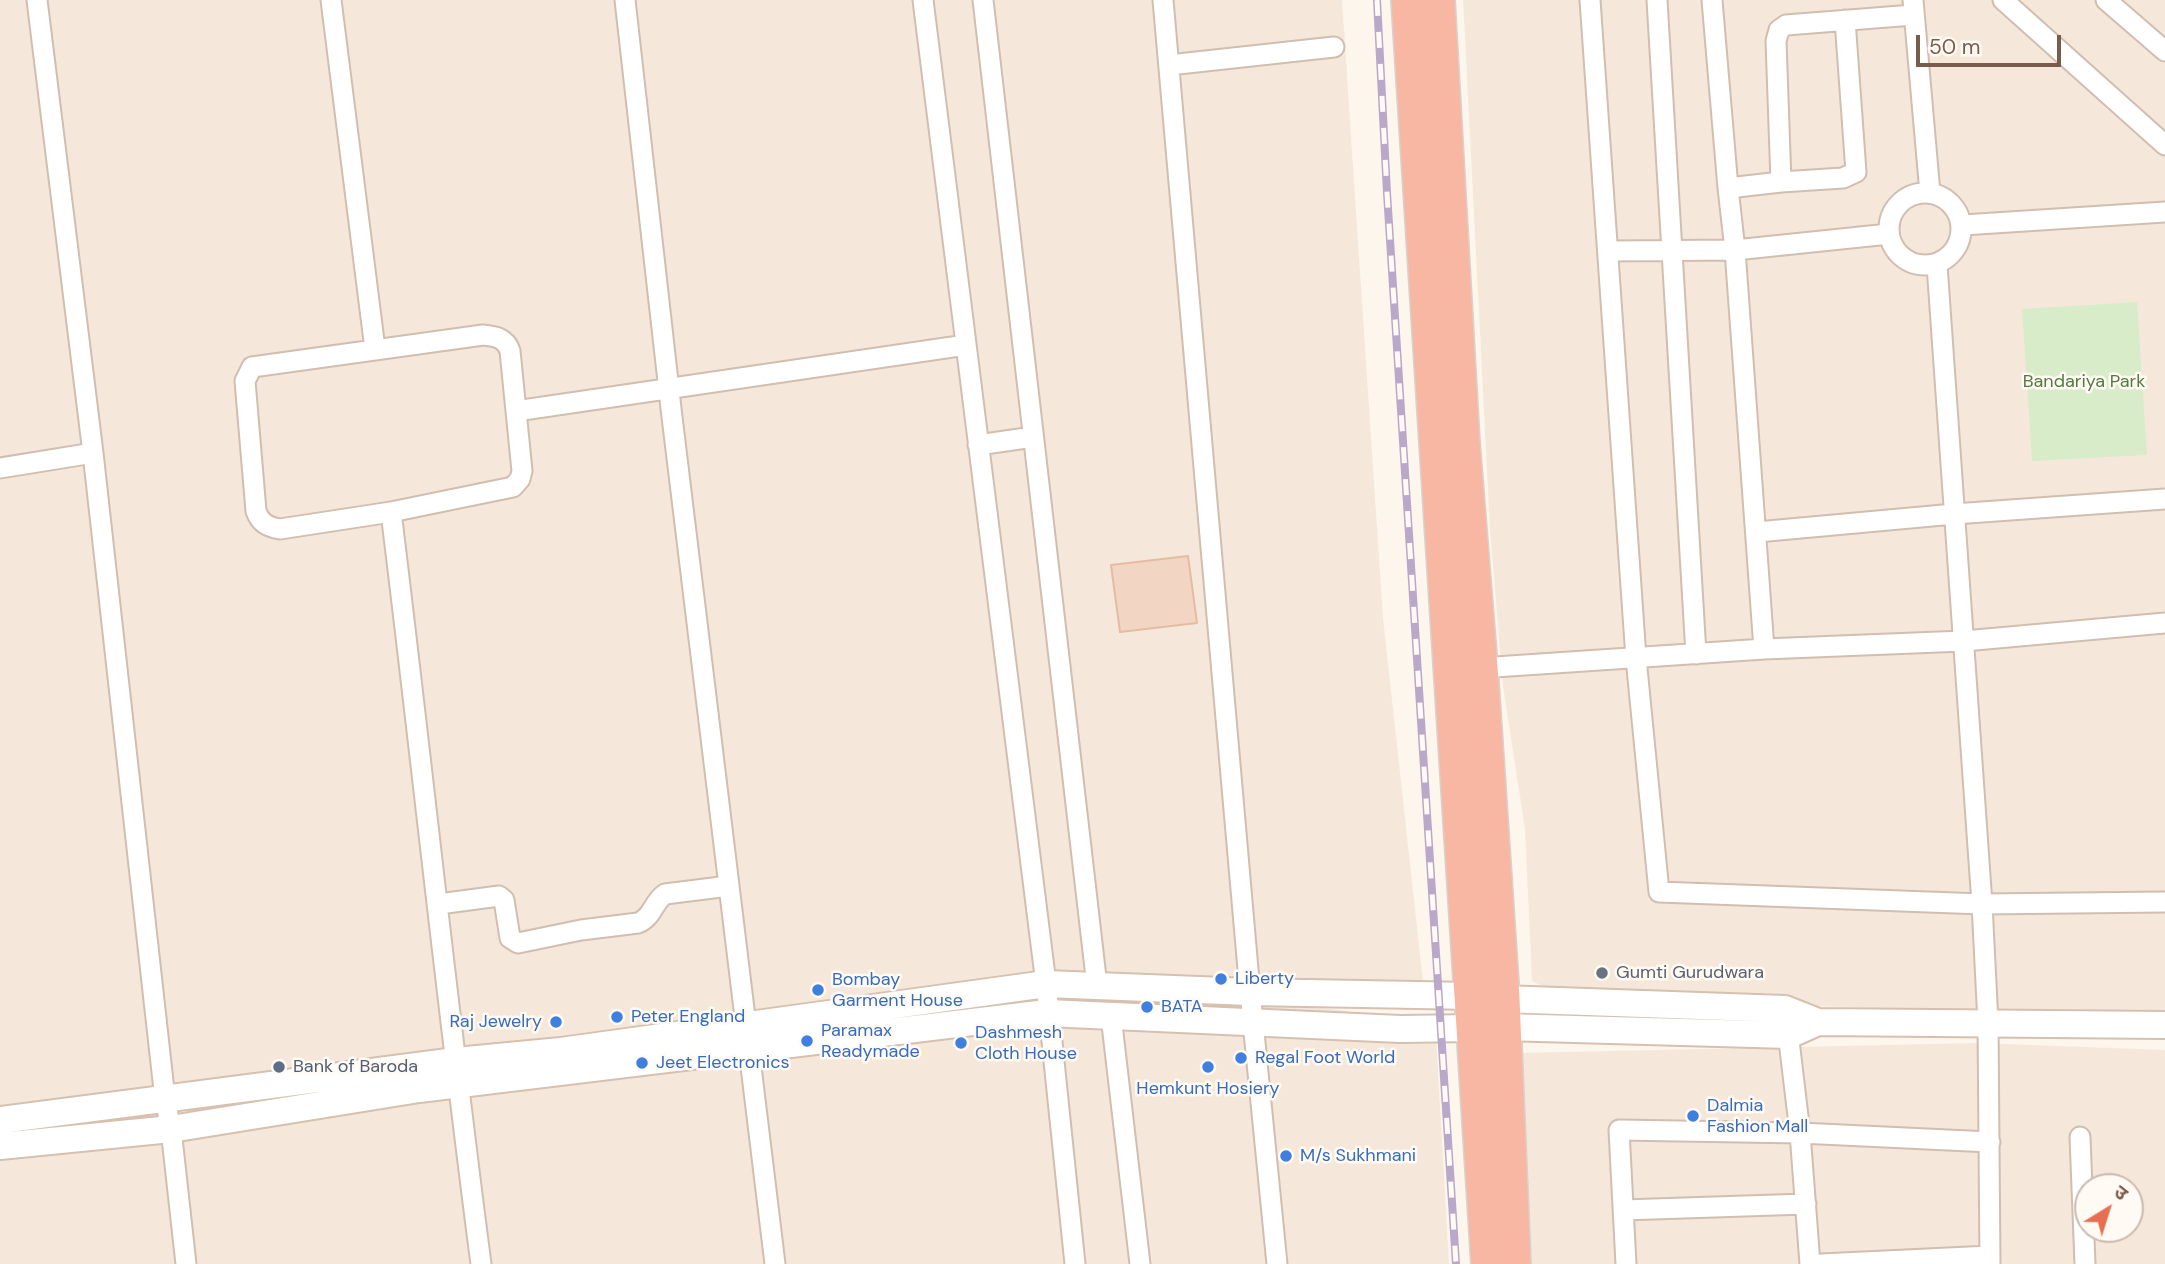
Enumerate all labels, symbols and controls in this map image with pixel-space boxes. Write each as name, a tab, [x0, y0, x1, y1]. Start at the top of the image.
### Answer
scale bar	[1920, 21, 2065, 65]
text: 50 m	[1929, 33, 1980, 61]
park label: Bandariya Park	[2023, 371, 2145, 393]
place label: Gumti Gurudwara	[1616, 962, 1764, 984]
marker: Gumti Gurudwara	[1594, 965, 1610, 981]
place label: Liberty	[1235, 968, 1294, 990]
place label: Bombay Garment House	[832, 969, 963, 1012]
marker: Liberty	[1213, 971, 1229, 987]
marker: Bombay Garment House	[810, 982, 826, 998]
place label: BATA	[1161, 996, 1203, 1018]
marker: BATA	[1139, 999, 1155, 1015]
place label: Peter England	[631, 1006, 745, 1028]
marker: Peter England	[609, 1009, 625, 1025]
place label: Raj Jewelry	[449, 1011, 542, 1033]
marker: Raj Jewelry	[548, 1014, 564, 1030]
place label: Paramax Readymade	[821, 1020, 920, 1062]
place label: Dashmesh Cloth House	[975, 1022, 1077, 1064]
marker: Paramax Readymade	[799, 1033, 815, 1049]
marker: Dashmesh Cloth House	[953, 1035, 969, 1051]
place label: Regal Foot World	[1255, 1047, 1395, 1069]
marker: Regal Foot World	[1233, 1050, 1249, 1066]
place label: Jeet Electronics	[656, 1052, 789, 1074]
marker: Jeet Electronics	[634, 1055, 650, 1071]
place label: Bank of Baroda	[293, 1056, 418, 1078]
marker: Bank of Baroda	[271, 1059, 287, 1075]
marker: Hemkunt Hosiery	[1200, 1059, 1216, 1075]
place label: Hemkunt Hosiery	[1136, 1078, 1280, 1100]
place label: Dalmia Fashion Mall	[1707, 1095, 1808, 1138]
marker: Dalmia Fashion Mall	[1685, 1108, 1701, 1124]
place label: M/s Sukhmani	[1300, 1145, 1416, 1167]
marker: M/s Sukhmani	[1278, 1148, 1294, 1164]
north arrow	[2074, 1173, 2144, 1243]
text: उ	[2109, 1179, 2133, 1206]

